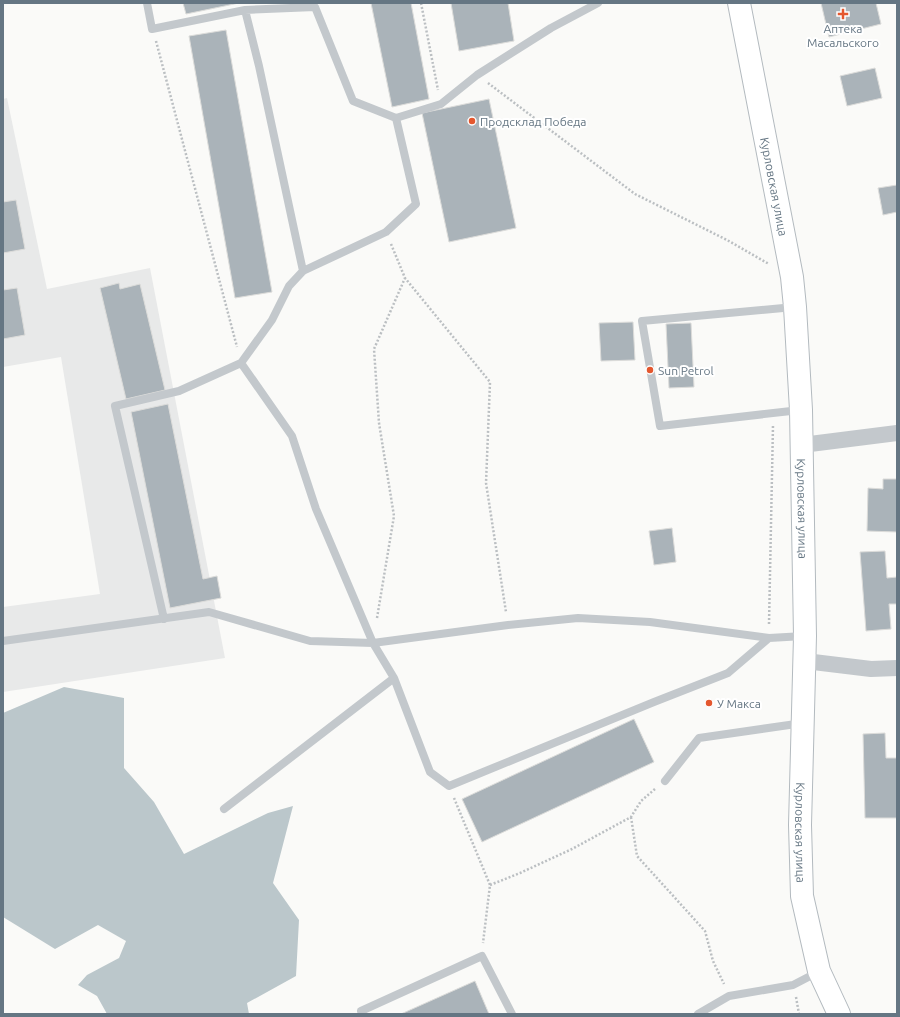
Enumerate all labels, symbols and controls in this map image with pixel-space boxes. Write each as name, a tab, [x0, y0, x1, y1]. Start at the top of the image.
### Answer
marker: Аптека Масальского	[838, 9, 848, 19]
place label: Аптека Масальского	[807, 22, 879, 49]
place label: Продсклад Победа	[480, 115, 586, 128]
marker: Продсклад Победа	[467, 116, 477, 126]
street label: Курловская улица	[759, 136, 790, 237]
place label: Sun Petrol	[658, 364, 714, 377]
marker: Sun Petrol	[645, 365, 655, 375]
street label: Курловская улица	[795, 458, 810, 559]
place label: У Макса	[717, 697, 761, 710]
marker: У Макса	[704, 698, 714, 708]
street label: Курловская улица	[793, 782, 808, 883]

